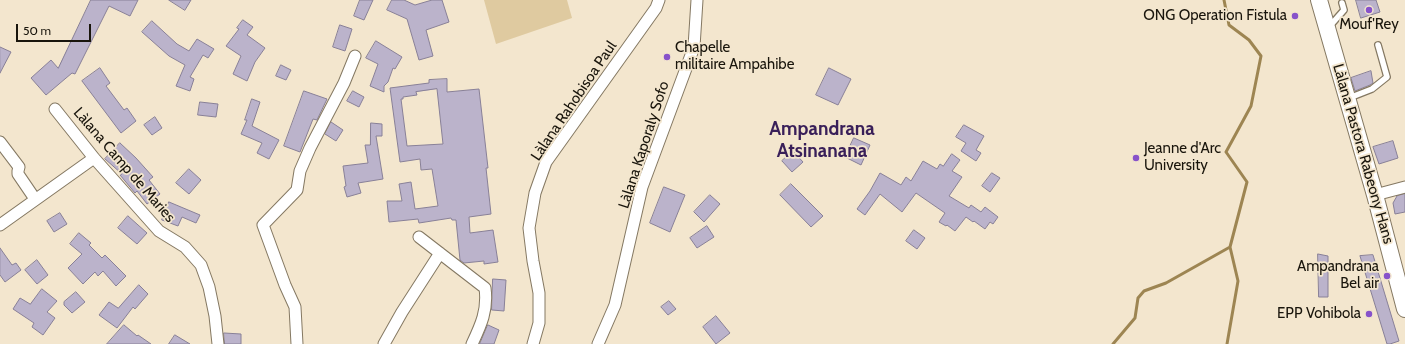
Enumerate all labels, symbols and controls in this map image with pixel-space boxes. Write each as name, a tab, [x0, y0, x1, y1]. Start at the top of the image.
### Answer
marker: Mouf'Rey	[1364, 5, 1374, 15]
place label: ONG Operation Fistula	[1143, 7, 1287, 25]
marker: ONG Operation Fistula	[1290, 11, 1300, 21]
scale bar	[18, 16, 93, 42]
place label: Mouf'Rey	[1339, 16, 1399, 34]
text: 50 m	[23, 23, 51, 38]
street label: Làlana Rahobisoa Paul	[527, 38, 621, 164]
place label: Chapelle militaire Ampahibe	[675, 39, 794, 74]
marker: Chapelle militaire Ampahibe	[662, 52, 672, 62]
street label: Làlana Pastora Rabeony Hans	[1329, 62, 1397, 246]
street label: Làlana Kaporaly Sofo	[615, 79, 673, 211]
street label: Làlana Camp de Maries	[69, 104, 179, 226]
district label: Ampandrana Atsinanana	[769, 118, 875, 162]
place label: Jeanne d'Arc University	[1144, 140, 1221, 175]
marker: Jeanne d'Arc University	[1131, 153, 1141, 163]
place label: Ampandrana Bel air	[1297, 258, 1379, 293]
marker: Ampandrana Bel air	[1382, 271, 1392, 281]
place label: EPP Vohibola	[1277, 305, 1361, 323]
marker: EPP Vohibola	[1364, 309, 1374, 319]

